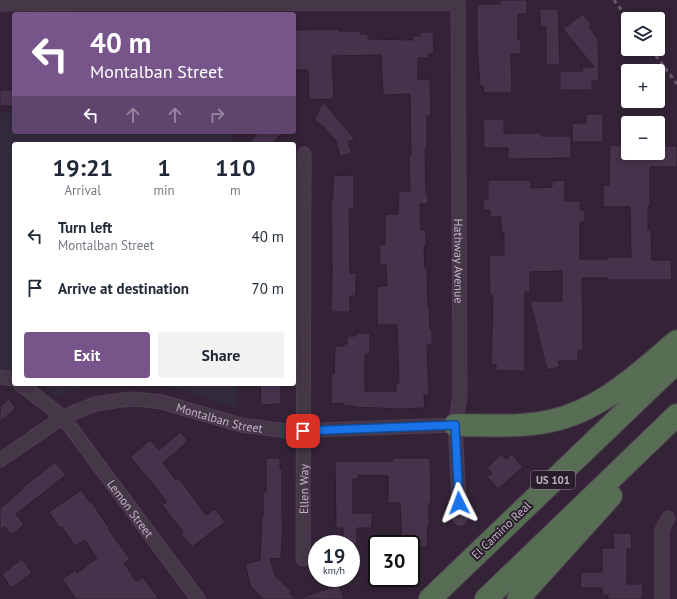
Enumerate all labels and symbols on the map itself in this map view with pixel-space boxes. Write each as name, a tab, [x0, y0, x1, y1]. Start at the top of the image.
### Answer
street label: Hathway Avenue	[452, 218, 467, 304]
street label: Montalban Street	[174, 399, 264, 435]
pin	[286, 414, 320, 448]
street label: Ellen Way	[296, 464, 311, 514]
road number: US 101	[531, 471, 575, 489]
street label: Lemon Street	[104, 477, 157, 540]
position arrow	[438, 482, 480, 524]
street label: El Camino Real	[468, 498, 534, 562]
speed limit sign: 30	[368, 535, 420, 587]

